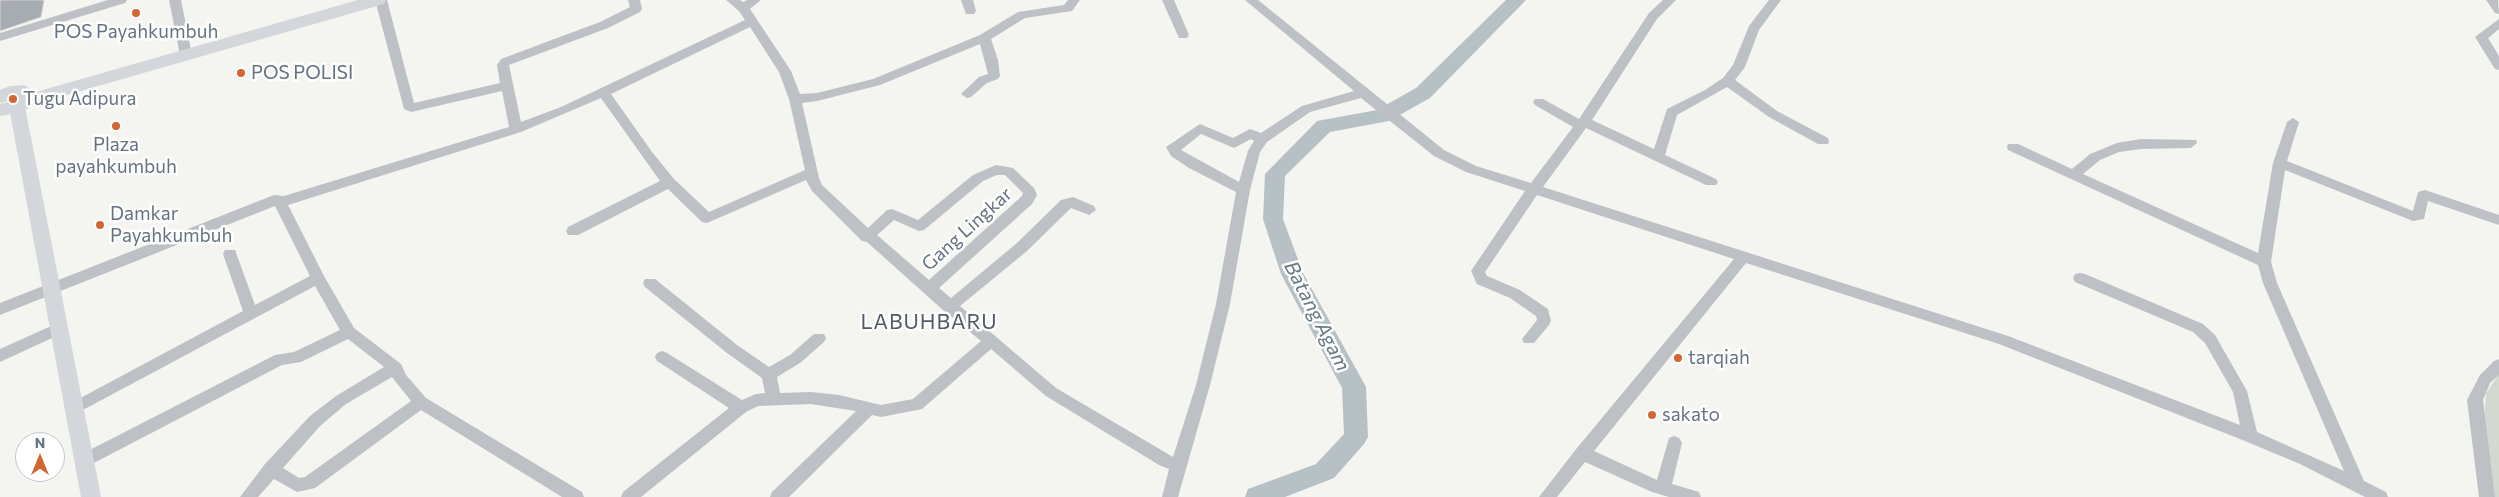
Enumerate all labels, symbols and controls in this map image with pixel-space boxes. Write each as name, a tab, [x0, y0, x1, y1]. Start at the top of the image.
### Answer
marker: POS Payahkumbuh	[130, 7, 142, 19]
place label: POS Payahkumbuh	[54, 21, 218, 43]
place label: POS POLISI	[251, 62, 353, 84]
marker: POS POLISI	[235, 67, 247, 79]
place label: Tugu Adipura	[23, 88, 136, 110]
marker: Tugu Adipura	[7, 93, 19, 105]
marker: Plaza payahkumbuh	[110, 120, 122, 132]
place label: Plaza payahkumbuh	[55, 134, 177, 178]
street label: Gang Lingkar	[917, 183, 1017, 275]
place label: Damkar Payahkumbuh	[110, 203, 232, 247]
marker: Damkar Payahkumbuh	[94, 219, 106, 231]
water label: Batang Agam	[1279, 257, 1355, 375]
district label: LABUHBARU	[859, 309, 999, 335]
place label: tarqiah	[1688, 347, 1750, 369]
marker: tarqiah	[1672, 352, 1684, 364]
place label: sakato	[1662, 404, 1720, 426]
marker: sakato	[1646, 409, 1658, 421]
north arrow	[15, 432, 65, 482]
text: N	[35, 434, 45, 451]

